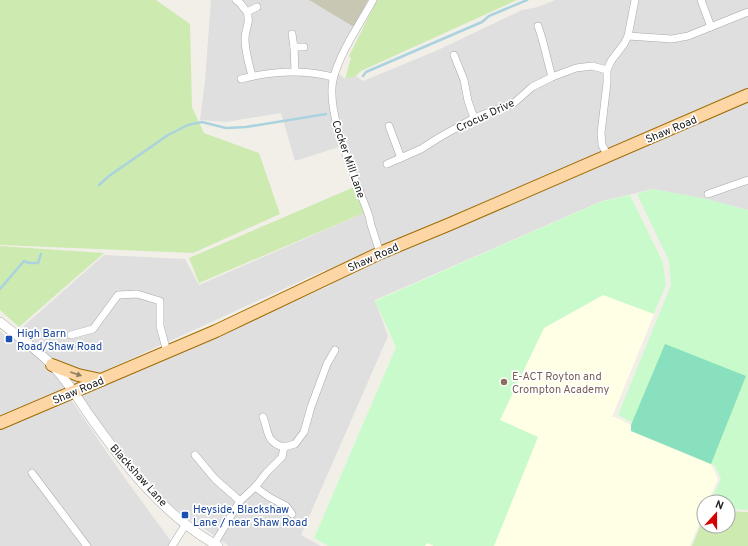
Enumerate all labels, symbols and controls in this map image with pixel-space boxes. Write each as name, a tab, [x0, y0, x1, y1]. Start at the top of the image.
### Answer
street label: Crocus Drive	[454, 96, 517, 136]
street label: Shaw Road	[644, 113, 699, 147]
street label: Cocker Mill Lane	[328, 118, 368, 200]
street label: Shaw Road	[346, 240, 401, 275]
place label: High Barn Road/Shaw Road	[17, 327, 102, 354]
marker: High Barn Road/Shaw Road	[4, 334, 14, 344]
place label: E-ACT Royton and Crompton Academy	[512, 370, 609, 397]
one-way arrow	[70, 371, 82, 377]
street label: Shaw Road	[51, 374, 106, 408]
marker: E-ACT Royton and Crompton Academy	[499, 377, 509, 387]
street label: Blackshaw Lane	[107, 442, 170, 510]
north arrow	[696, 494, 736, 534]
text: N	[713, 498, 725, 514]
place label: Heyside, Blackshaw Lane / near Shaw Road	[193, 503, 307, 530]
marker: Heyside, Blackshaw Lane / near Shaw Road	[180, 510, 190, 520]

